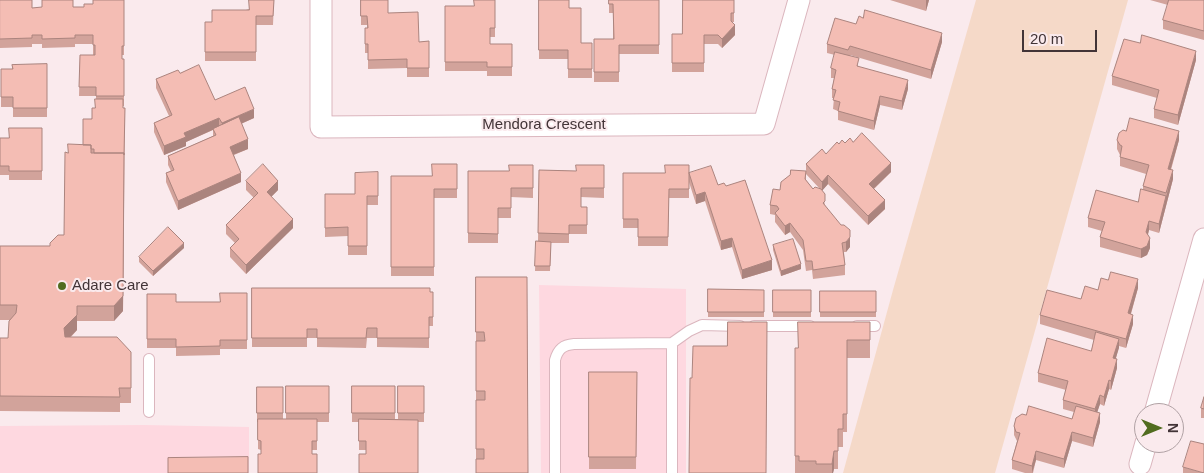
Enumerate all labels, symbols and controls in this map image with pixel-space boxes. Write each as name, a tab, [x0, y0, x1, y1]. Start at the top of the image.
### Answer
scale bar	[1024, 20, 1099, 52]
text: 20 m	[1030, 30, 1063, 47]
street label: Mendora Crescent	[482, 116, 606, 134]
place label: Adare Care	[72, 277, 149, 295]
marker: Adare Care	[56, 280, 68, 292]
north arrow	[1134, 403, 1184, 453]
text: N	[1165, 423, 1181, 433]

